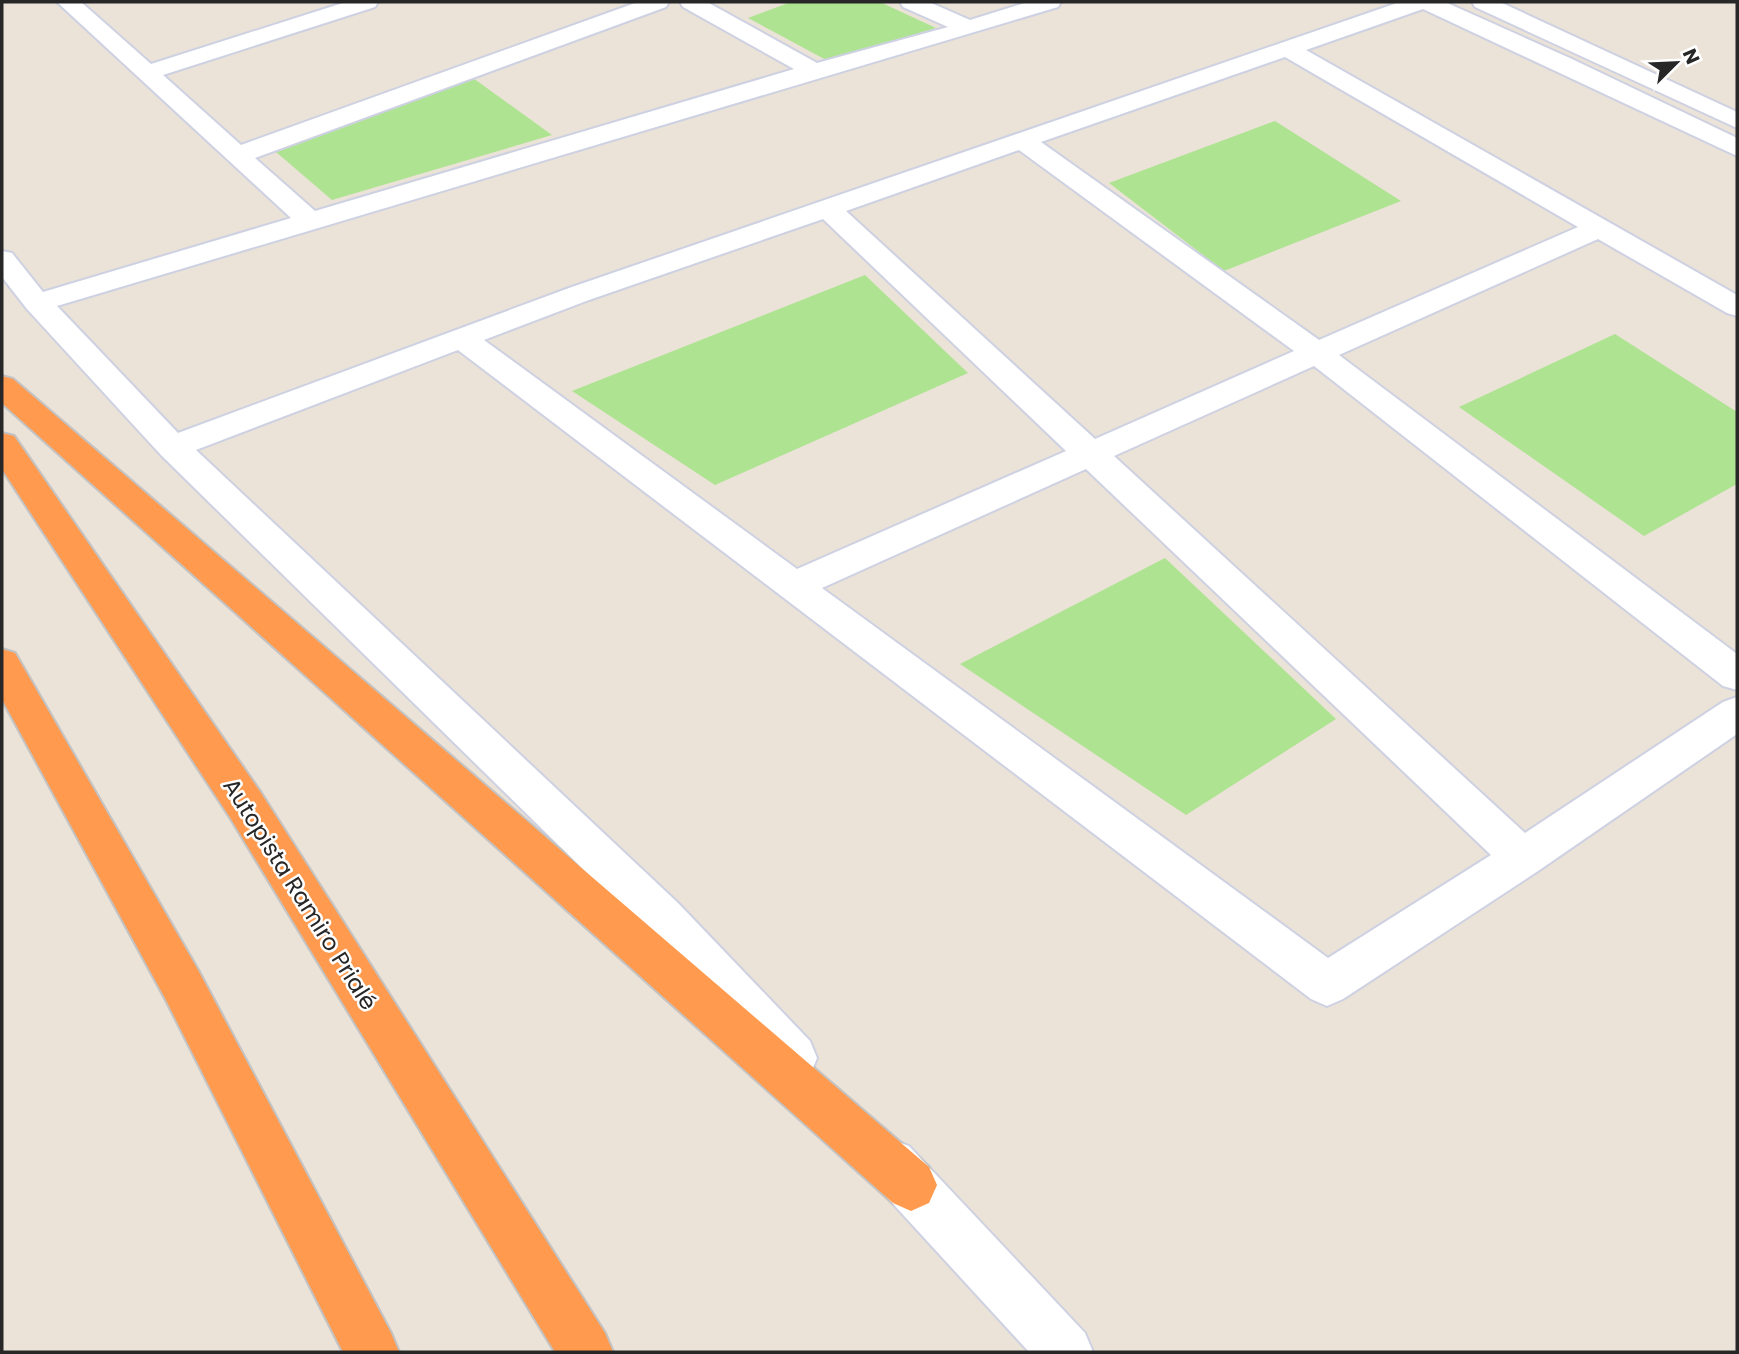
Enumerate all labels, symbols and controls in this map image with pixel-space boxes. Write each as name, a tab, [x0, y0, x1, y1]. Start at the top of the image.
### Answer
north arrow	[1641, 28, 1711, 98]
text: N	[1676, 44, 1706, 68]
street label: Autopista Ramiro Prialé	[215, 772, 385, 1016]

